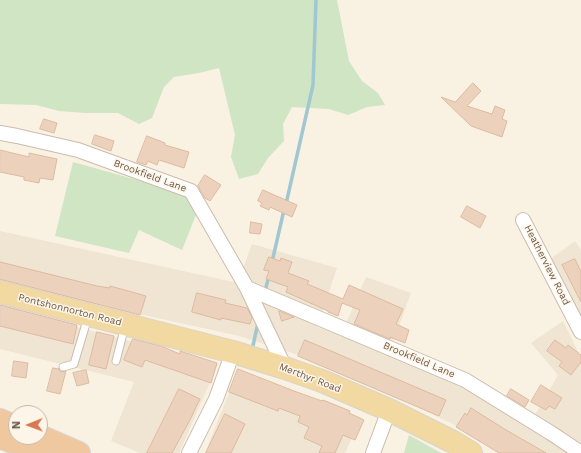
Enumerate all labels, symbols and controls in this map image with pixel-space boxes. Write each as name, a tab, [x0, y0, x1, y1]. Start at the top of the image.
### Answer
street label: Brookfield Lane	[112, 157, 188, 195]
street label: Heatherview Road	[522, 223, 572, 307]
street label: Pontshonnorton Road	[17, 291, 123, 329]
street label: Brookfield Lane	[381, 339, 457, 381]
street label: Merthyr Road	[277, 361, 343, 395]
north arrow	[8, 405, 48, 445]
text: N	[10, 421, 23, 429]

